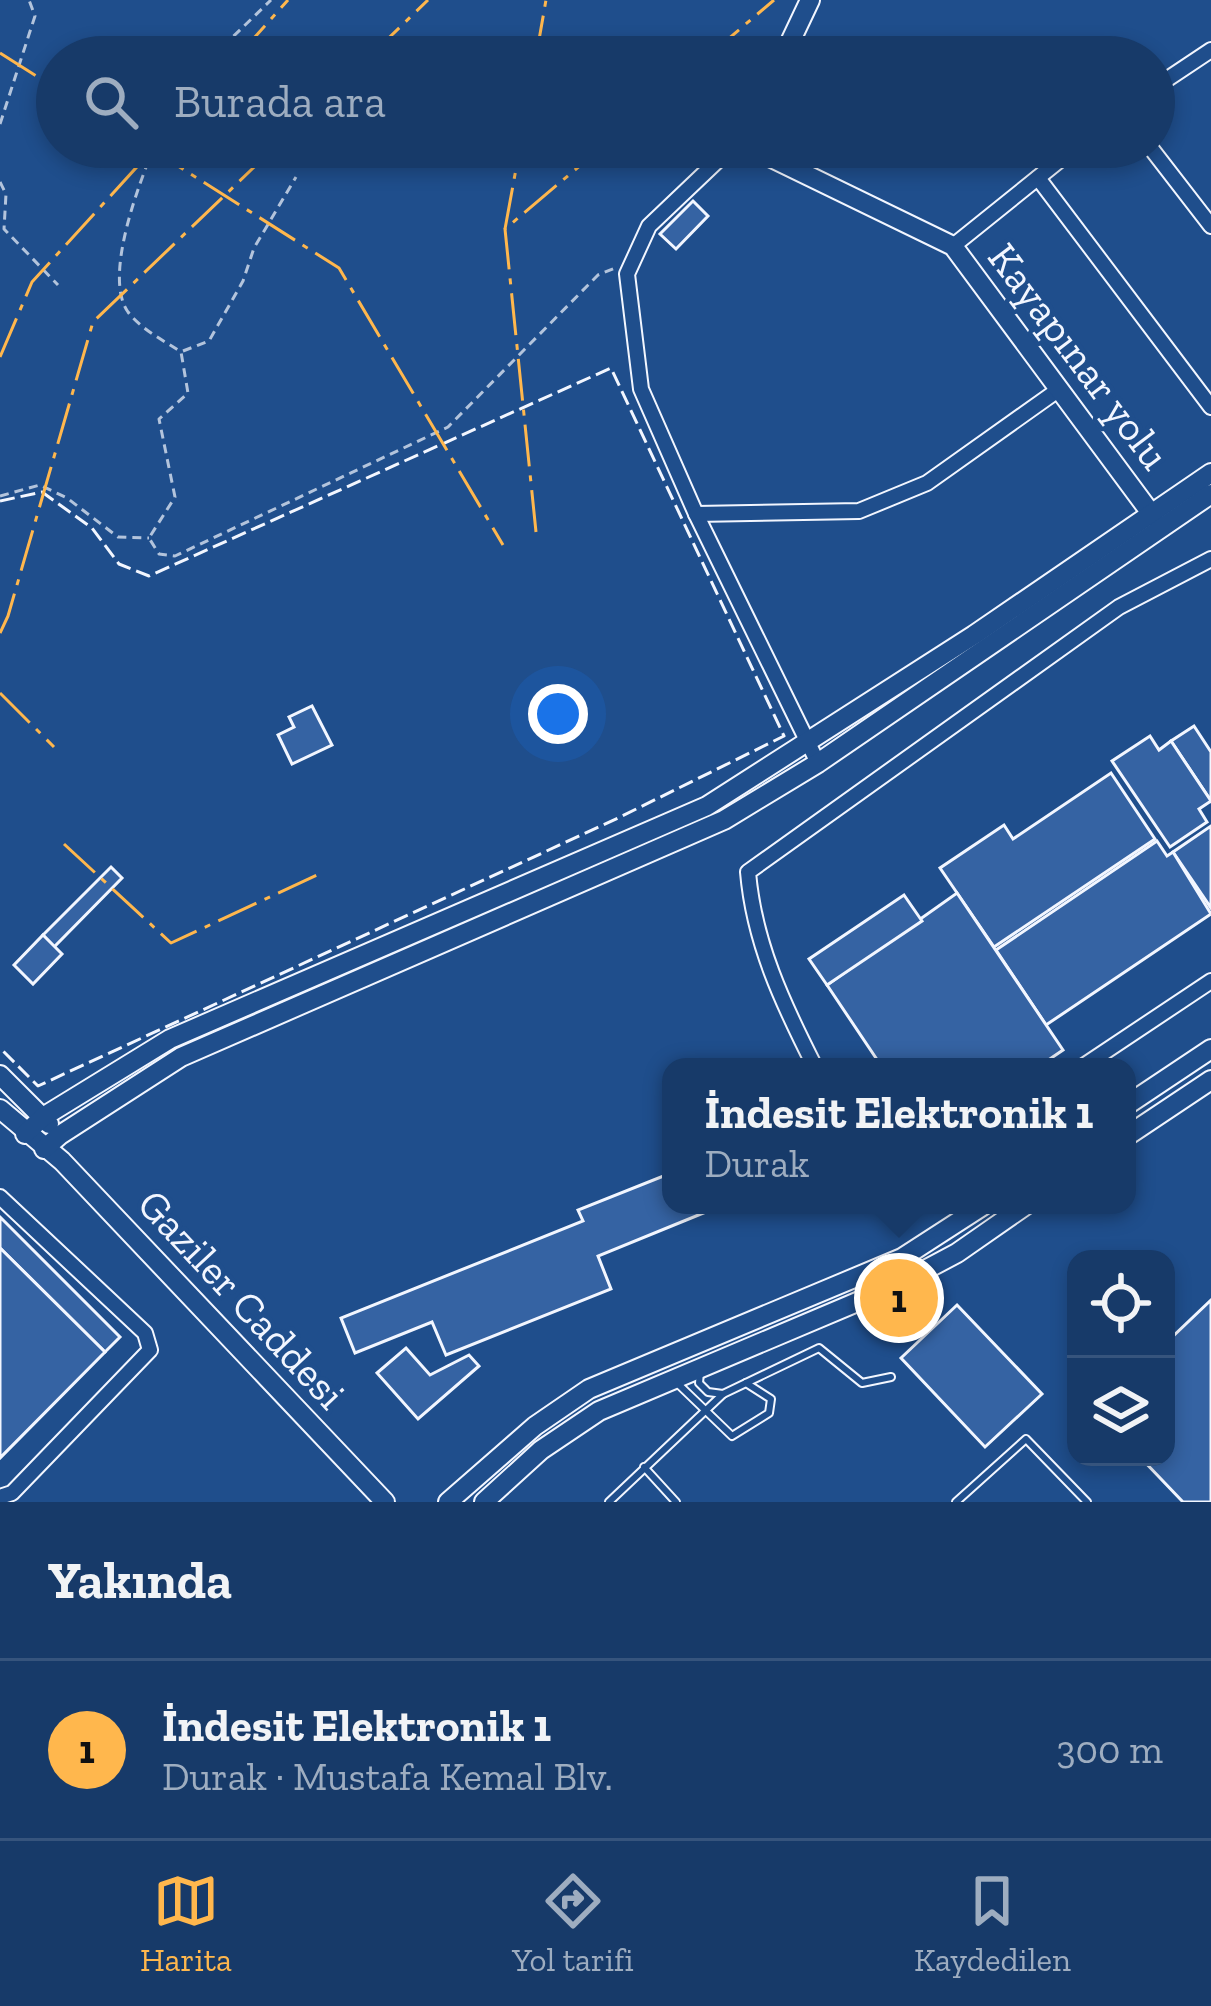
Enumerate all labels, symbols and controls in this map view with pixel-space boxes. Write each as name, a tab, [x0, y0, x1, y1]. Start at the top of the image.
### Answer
search box	[36, 36, 1175, 168]
icon: search	[78, 69, 144, 135]
text: Burada ara	[174, 75, 386, 129]
street label: Kayapınar yolu	[977, 233, 1181, 479]
your location	[528, 684, 588, 744]
popup	[662, 1058, 1136, 1214]
text: İndesit Elektronik 1	[704, 1086, 1094, 1140]
text: Durak	[704, 1140, 809, 1187]
street label: Gaziler Caddesi	[127, 1179, 357, 1419]
map controls	[1067, 1250, 1175, 1466]
button: locate	[1067, 1250, 1175, 1358]
pin: 1	[860, 1253, 938, 1343]
button: layers	[1067, 1358, 1175, 1466]
text: Yakında	[48, 1550, 232, 1611]
text: İndesit Elektronik 1	[162, 1699, 551, 1753]
text: 1	[79, 1726, 95, 1773]
text: 300 m	[1056, 1726, 1163, 1773]
text: Durak · Mustafa Kemal Blv.	[162, 1753, 613, 1800]
tab: Harita	[140, 1868, 232, 1979]
tab: Yol tarifi	[512, 1868, 634, 1979]
tab: Kaydedilen	[914, 1868, 1071, 1979]

